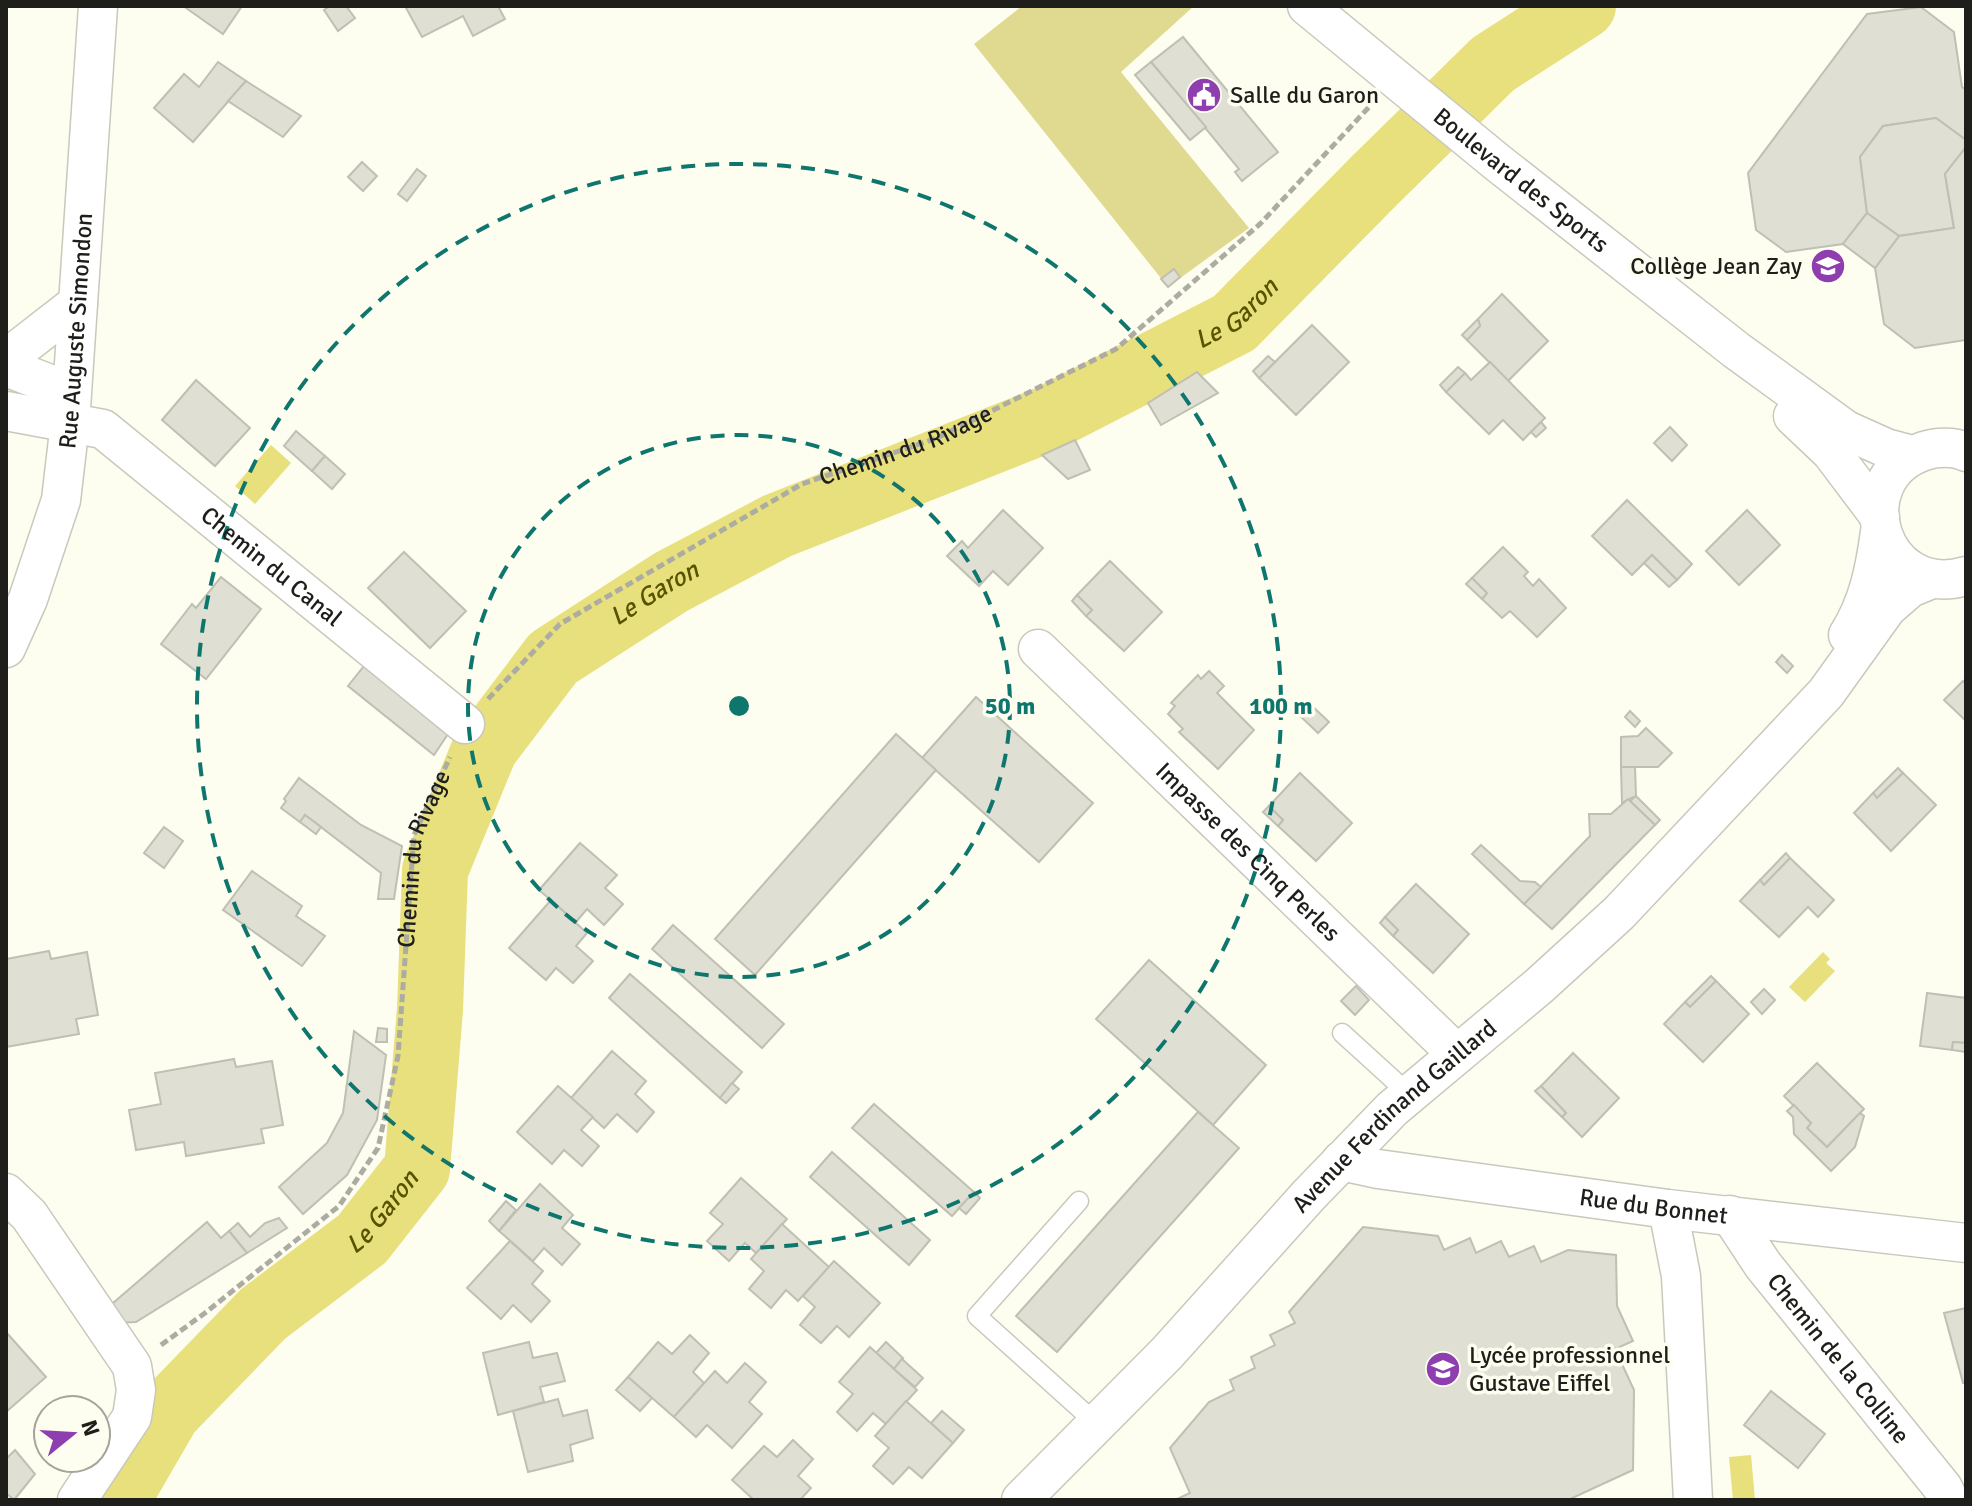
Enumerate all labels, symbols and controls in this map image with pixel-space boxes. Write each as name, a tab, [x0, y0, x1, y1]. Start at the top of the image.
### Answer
public building icon: Salle du Garon	[1185, 76, 1223, 114]
place label: Salle du Garon	[1230, 80, 1379, 110]
street label: Boulevard des Sports	[1427, 101, 1615, 259]
street label: Rue Auguste Simondon	[52, 212, 99, 450]
school or university icon: Collège Jean Zay	[1809, 247, 1847, 285]
place label: Collège Jean Zay	[1630, 251, 1802, 281]
water label: Le Garon	[1190, 271, 1286, 356]
street label: Chemin du Rivage	[815, 398, 997, 492]
street label: Chemin du Canal	[195, 500, 348, 633]
water label: Le Garon	[604, 554, 705, 633]
text: 50 m	[985, 691, 1035, 721]
text: 100 m	[1249, 691, 1313, 721]
centre of rings	[725, 692, 753, 720]
street label: Impasse des Cinq Perles	[1149, 756, 1347, 948]
street label: Chemin du Rivage	[391, 765, 457, 949]
street label: Avenue Ferdinand Gaillard	[1285, 1013, 1503, 1219]
water label: Le Garon	[340, 1163, 426, 1261]
street label: Rue du Bonnet	[1578, 1182, 1729, 1231]
street label: Chemin de la Colline	[1761, 1267, 1916, 1450]
place label: Lycée professionnel Gustave Eiffel	[1469, 1340, 1670, 1398]
school or university icon: Lycée professionnel Gustave Eiffel	[1424, 1350, 1462, 1388]
north arrow	[32, 1394, 112, 1474]
text: N	[75, 1417, 106, 1439]

